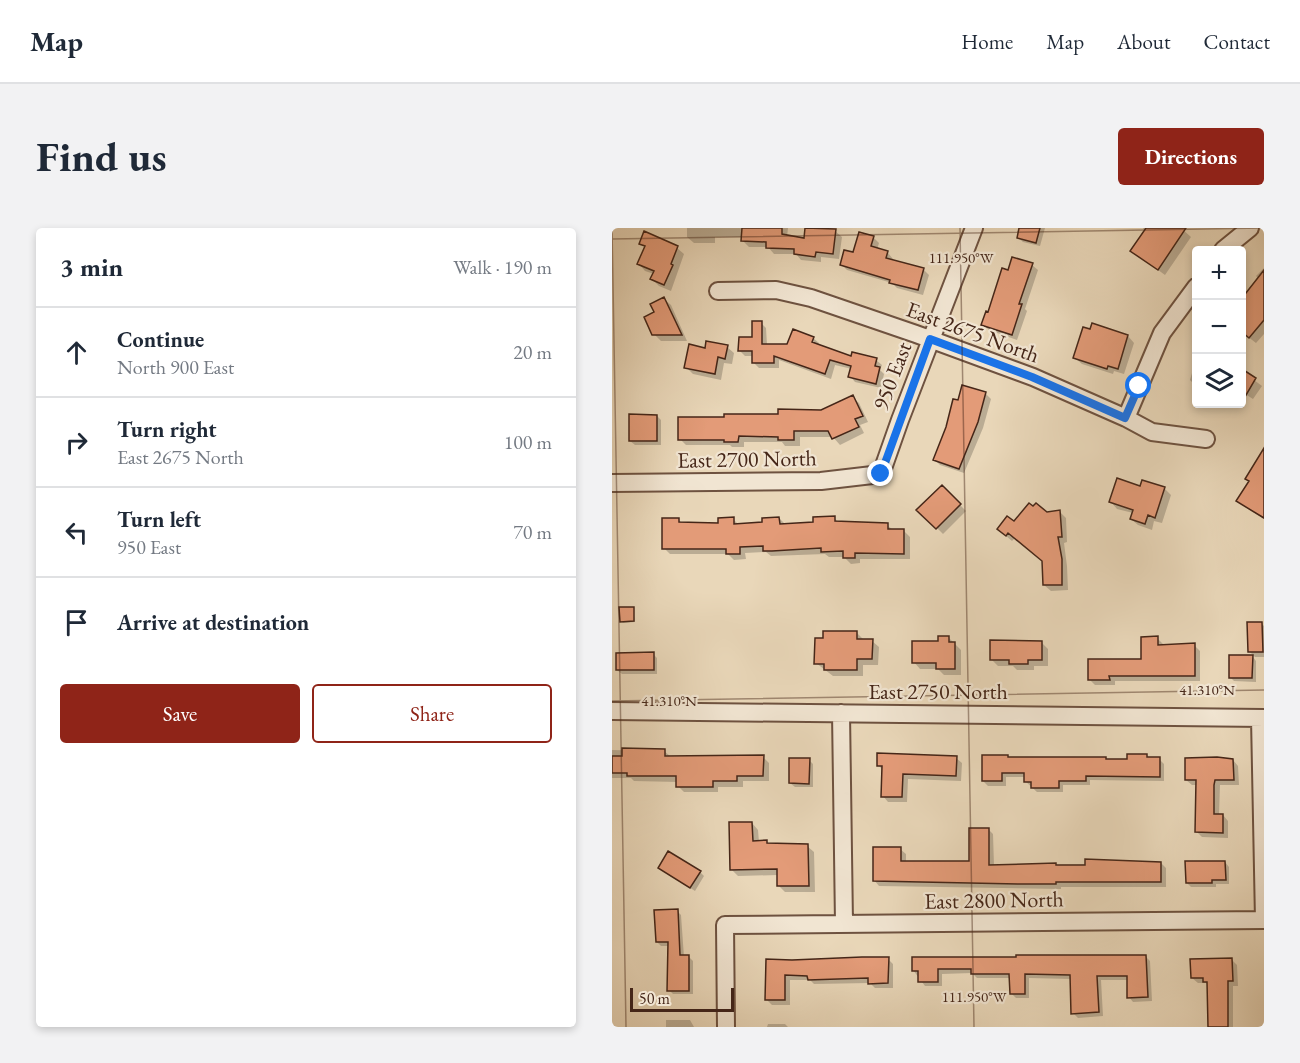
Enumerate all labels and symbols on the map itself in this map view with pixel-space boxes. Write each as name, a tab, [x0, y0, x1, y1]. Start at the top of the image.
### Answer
text: 111.950°W	[929, 248, 994, 267]
street label: East 2675 North	[902, 295, 1044, 369]
street label: 950 East	[866, 338, 918, 414]
route start	[1125, 372, 1151, 398]
street label: East 2700 North	[677, 443, 817, 475]
route end	[867, 460, 893, 486]
street label: East 2750 North	[868, 677, 1008, 706]
text: 41.310°N	[1179, 680, 1235, 699]
text: 41.310°N	[641, 691, 697, 710]
street label: East 2800 North	[924, 884, 1064, 916]
scale bar	[630, 985, 734, 1012]
text: 111.950°W	[942, 987, 1007, 1006]

